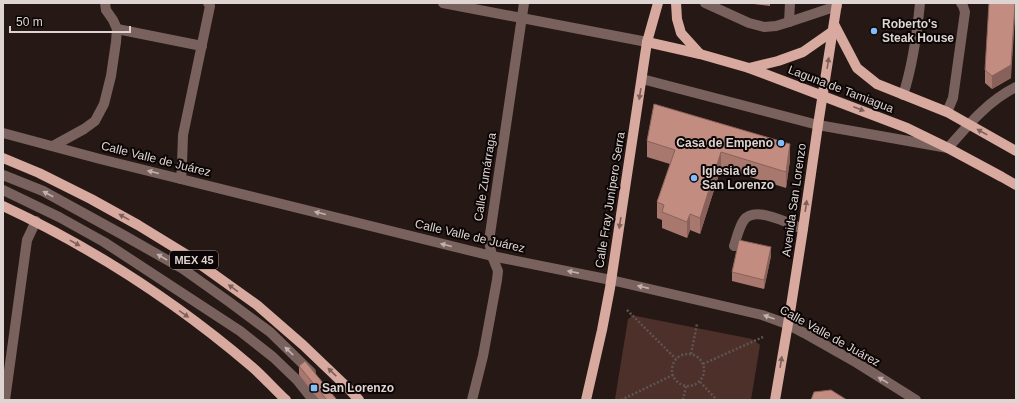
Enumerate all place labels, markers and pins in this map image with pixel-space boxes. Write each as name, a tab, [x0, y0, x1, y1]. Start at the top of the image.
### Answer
place label: Roberto's Steak House	[882, 17, 954, 45]
marker: Roberto's Steak House	[869, 26, 879, 36]
place label: Casa de Empeno	[676, 136, 773, 150]
marker: Casa de Empeno	[776, 138, 786, 148]
place label: Iglesia de San Lorenzo	[702, 164, 774, 192]
marker: Iglesia de San Lorenzo	[689, 173, 699, 183]
place label: San Lorenzo	[322, 381, 394, 395]
marker: San Lorenzo	[309, 383, 319, 393]

